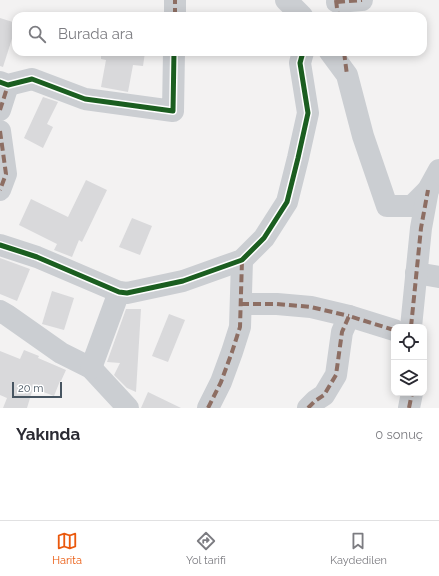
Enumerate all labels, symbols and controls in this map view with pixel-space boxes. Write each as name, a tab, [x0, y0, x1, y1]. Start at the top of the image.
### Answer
search box	[12, 12, 427, 56]
icon: search	[26, 23, 48, 45]
text: Burada ara	[58, 25, 133, 43]
map controls	[391, 324, 427, 396]
button: locate	[391, 324, 427, 360]
button: layers	[391, 360, 427, 396]
scale bar	[12, 380, 62, 399]
text: 20 m	[18, 382, 43, 395]
text: Yakında	[16, 424, 80, 444]
text: 0 sonuç	[375, 427, 423, 442]
tab: Harita	[52, 530, 82, 567]
tab: Yol tarifi	[186, 530, 226, 567]
tab: Kaydedilen	[330, 530, 387, 567]

